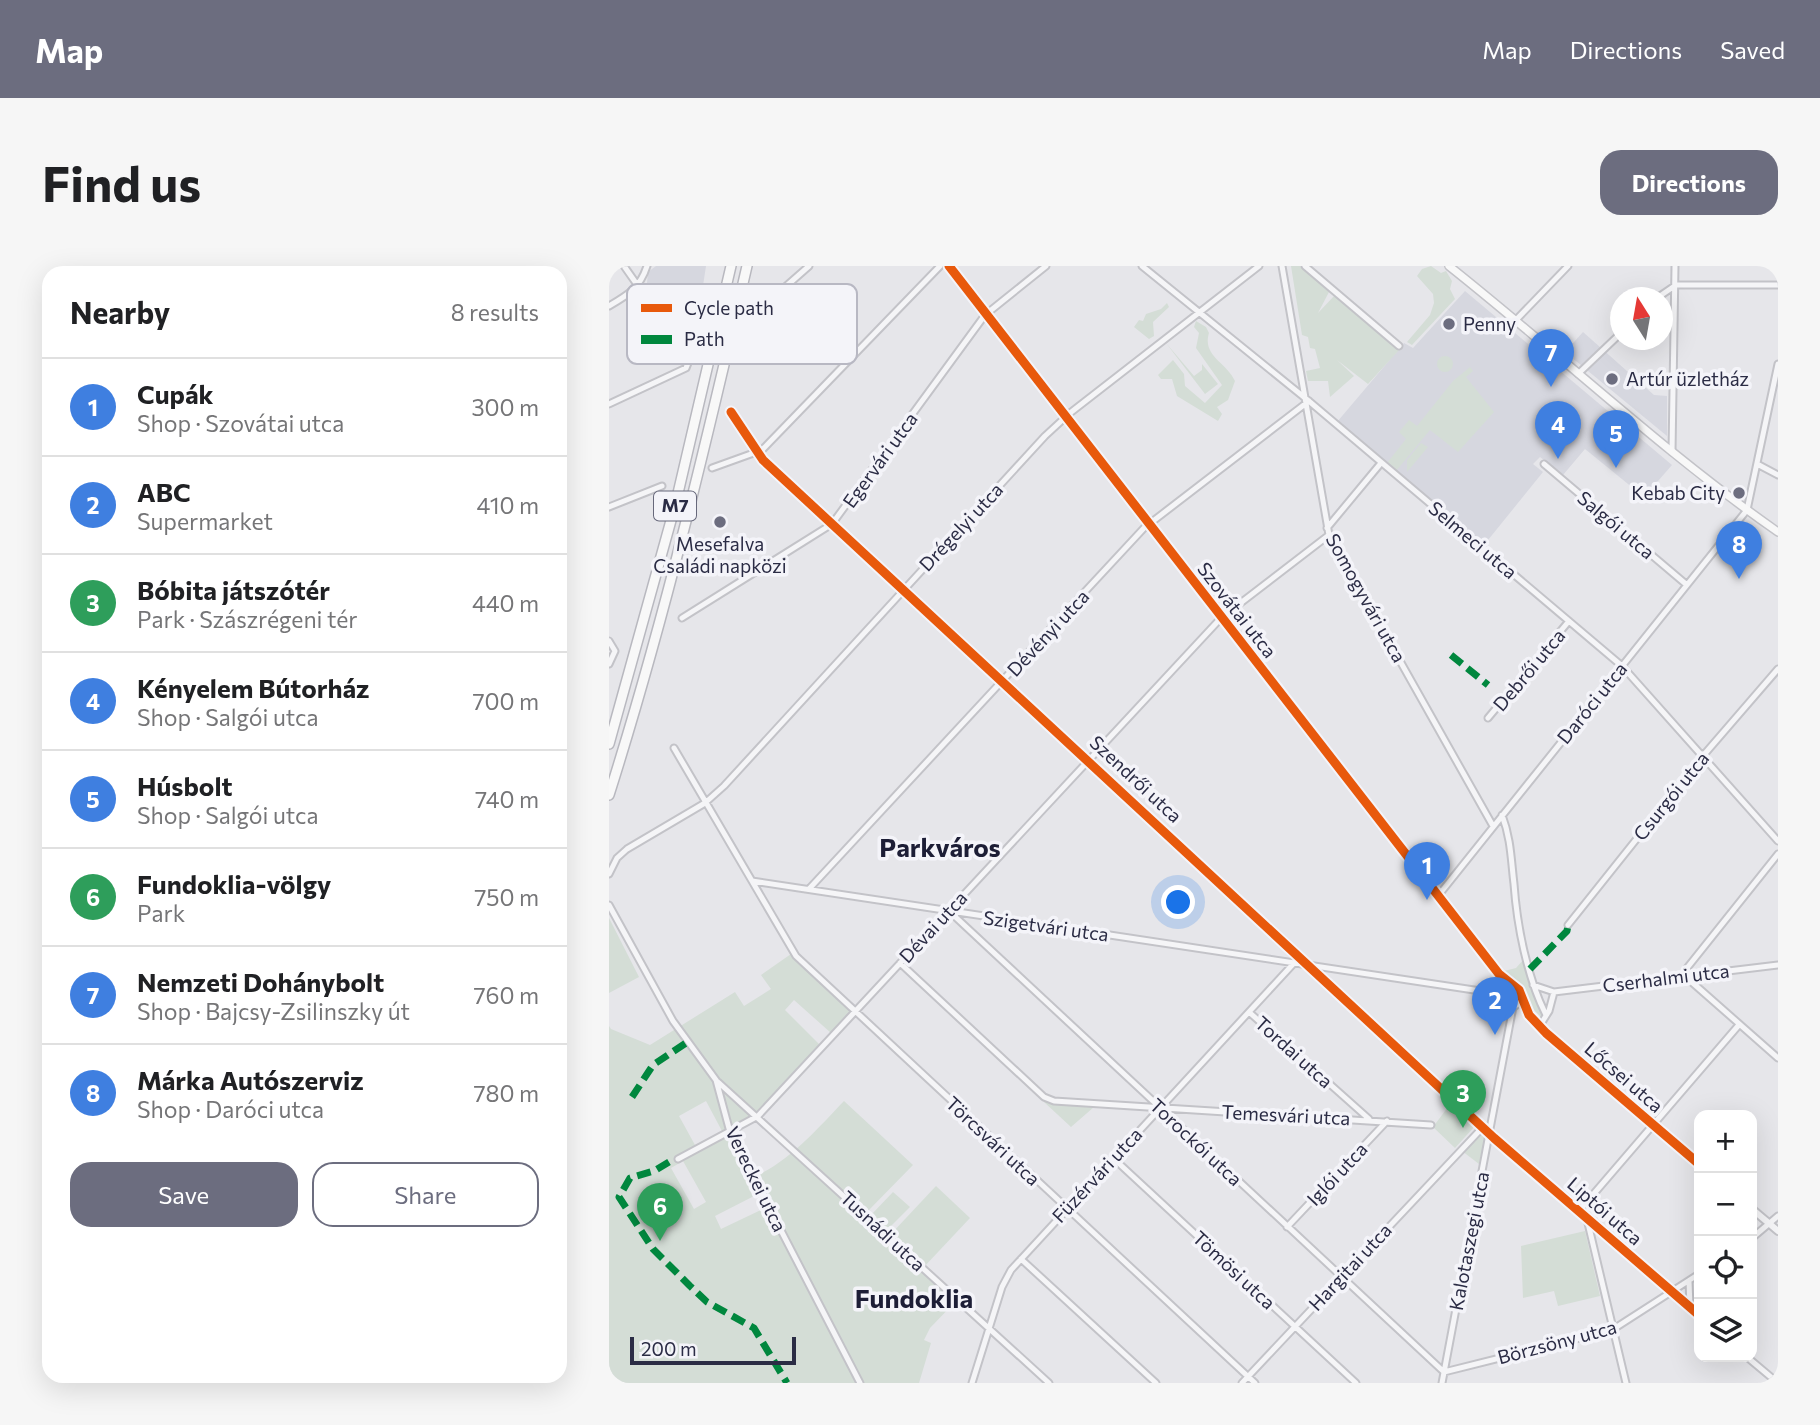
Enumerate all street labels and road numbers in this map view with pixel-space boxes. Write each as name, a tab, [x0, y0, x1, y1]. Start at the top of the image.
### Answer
street label: Egervári utca	[837, 408, 922, 512]
street label: Drégelyi utca	[914, 478, 1007, 576]
street label: Salgói utca	[1573, 486, 1660, 563]
road number: M7	[654, 492, 696, 520]
street label: Selmeci utca	[1425, 496, 1522, 583]
street label: Somogyvári utca	[1322, 529, 1411, 666]
street label: Szovátai utca	[1193, 557, 1282, 662]
street label: Dévényi utca	[1002, 585, 1093, 681]
street label: Debrői utca	[1488, 624, 1570, 715]
street label: Daróci utca	[1552, 657, 1631, 748]
street label: Szendrői utca	[1086, 730, 1187, 827]
street label: Csurgói utca	[1628, 747, 1713, 845]
street label: Dévai utca	[894, 886, 972, 967]
street label: Szigetvári utca	[982, 905, 1110, 946]
street label: Cserhalmi utca	[1601, 958, 1731, 997]
street label: Tordai utca	[1251, 1011, 1338, 1092]
street label: Lőcsei utca	[1580, 1036, 1668, 1117]
street label: Törcsvári utca	[942, 1091, 1045, 1190]
street label: Torockói utca	[1146, 1093, 1247, 1190]
street label: Temesvári utca	[1221, 1100, 1351, 1129]
street label: Vereckei utca	[721, 1122, 792, 1235]
street label: Füzérvári utca	[1047, 1122, 1146, 1227]
street label: Iglói utca	[1302, 1137, 1372, 1210]
street label: Kalotaszegi utca	[1444, 1170, 1493, 1312]
street label: Liptói utca	[1563, 1172, 1648, 1249]
street label: Tusnádi utca	[836, 1186, 931, 1276]
street label: Hargitai utca	[1303, 1218, 1396, 1315]
street label: Tömösi utca	[1188, 1226, 1280, 1314]
street label: Börzsöny utca	[1495, 1315, 1619, 1368]

